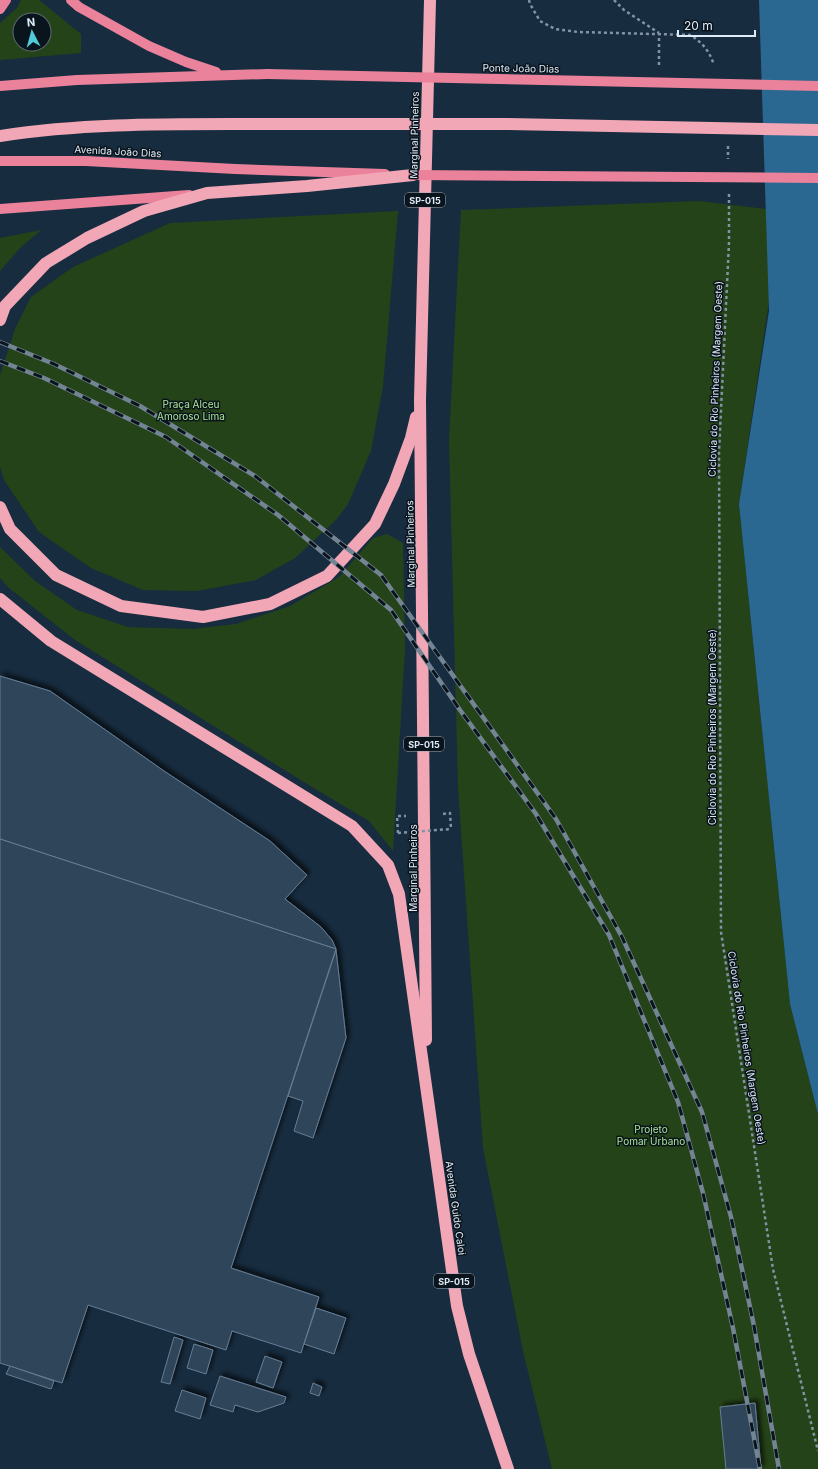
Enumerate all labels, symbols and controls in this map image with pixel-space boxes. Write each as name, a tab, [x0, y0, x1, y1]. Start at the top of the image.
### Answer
north arrow	[12, 12, 52, 52]
scale bar	[678, 12, 755, 38]
text: N	[26, 15, 36, 29]
text: 20 m	[684, 18, 713, 33]
street label: Ponte João Dias	[482, 61, 560, 75]
street label: Marginal Pinheiros	[407, 91, 421, 179]
street label: Avenida João Dias	[74, 143, 162, 159]
road number: SP-015	[405, 193, 445, 207]
street label: Ciclovia do Rio Pinheiros (Margem Oeste)	[706, 281, 724, 477]
park label: Praça Alceu Amoroso Lima	[157, 398, 225, 422]
street label: Marginal Pinheiros	[403, 500, 417, 588]
street label: Ciclovia do Rio Pinheiros (Margem Oeste)	[706, 629, 718, 825]
road number: SP-015	[404, 737, 444, 751]
street label: Marginal Pinheiros	[407, 824, 419, 912]
street label: Ciclovia do Rio Pinheiros (Margem Oeste)	[726, 950, 768, 1146]
park label: Projeto Pomar Urbano	[617, 1123, 685, 1147]
street label: Avenida Guido Caloi	[443, 1160, 469, 1256]
road number: SP-015	[434, 1274, 474, 1288]

